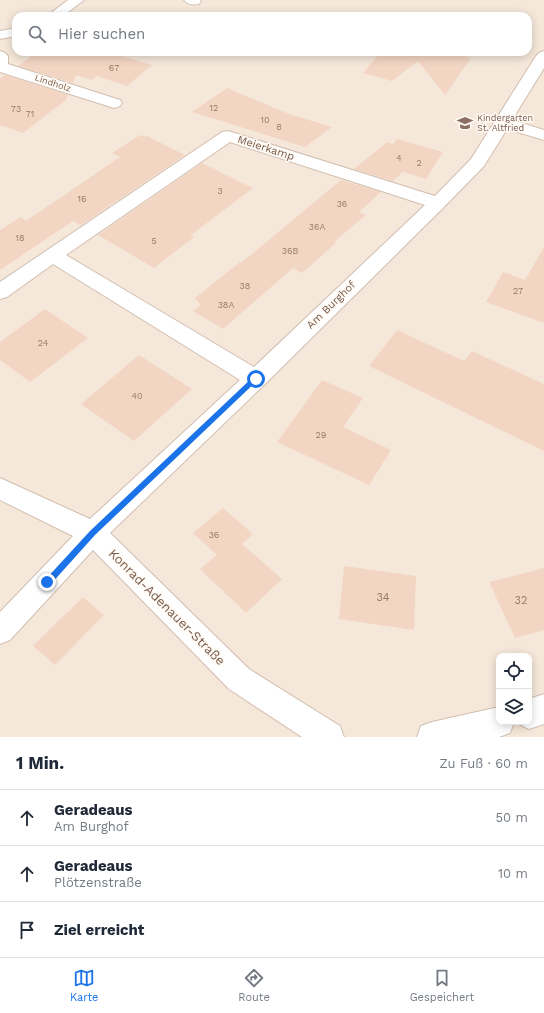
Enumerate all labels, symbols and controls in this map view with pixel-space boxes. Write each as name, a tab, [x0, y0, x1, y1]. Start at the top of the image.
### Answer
search box	[12, 12, 532, 56]
icon: search	[26, 23, 48, 45]
text: Hier suchen	[58, 25, 145, 43]
house number: 67	[109, 63, 119, 73]
street label: Lindholz	[34, 72, 73, 94]
house number: 12	[210, 103, 218, 113]
house number: 73	[11, 104, 21, 114]
house number: 71	[26, 109, 34, 119]
place label: Kindergarten St. Altfried	[477, 113, 533, 133]
school or university icon: Kindergarten St. Altfried	[456, 114, 474, 132]
house number: 10	[260, 115, 270, 125]
house number: 8	[276, 122, 282, 132]
street label: Meierkamp	[236, 133, 296, 163]
house number: 4	[396, 153, 402, 163]
house number: 2	[416, 158, 422, 168]
house number: 3	[217, 186, 223, 196]
house number: 16	[78, 194, 86, 204]
house number: 36	[337, 199, 347, 209]
house number: 36A	[309, 222, 325, 232]
house number: 18	[15, 233, 25, 243]
house number: 5	[151, 236, 157, 246]
house number: 36B	[282, 246, 298, 256]
street label: Am Burghof	[304, 278, 359, 332]
house number: 38	[240, 281, 250, 291]
house number: 27	[513, 286, 523, 296]
house number: 38A	[218, 300, 234, 310]
house number: 24	[38, 338, 49, 348]
route start	[247, 370, 265, 388]
house number: 40	[131, 391, 143, 401]
house number: 29	[316, 430, 326, 440]
house number: 36	[209, 530, 219, 540]
street label: Konrad-Adenauer-Straße	[106, 546, 228, 668]
route end	[38, 573, 56, 591]
house number: 34	[376, 591, 390, 604]
house number: 32	[515, 594, 527, 607]
map controls	[496, 653, 532, 725]
button: locate	[496, 653, 532, 689]
button: layers	[496, 689, 532, 725]
text: 1 Min.	[16, 753, 64, 773]
text: Zu Fuß · 60 m	[440, 756, 528, 771]
text: Geradeaus	[54, 801, 133, 819]
icon: ahead	[16, 807, 38, 829]
text: 50 m	[496, 810, 528, 825]
text: Am Burghof	[54, 819, 129, 834]
text: Geradeaus	[54, 857, 133, 875]
icon: ahead	[16, 863, 38, 885]
text: 10 m	[498, 866, 528, 881]
text: Plötzenstraße	[54, 875, 142, 890]
icon: arrive	[16, 919, 38, 941]
text: Ziel erreicht	[54, 921, 144, 939]
tab: Karte	[70, 967, 98, 1004]
tab: Route	[238, 967, 270, 1004]
tab: Gespeichert	[410, 967, 474, 1004]

